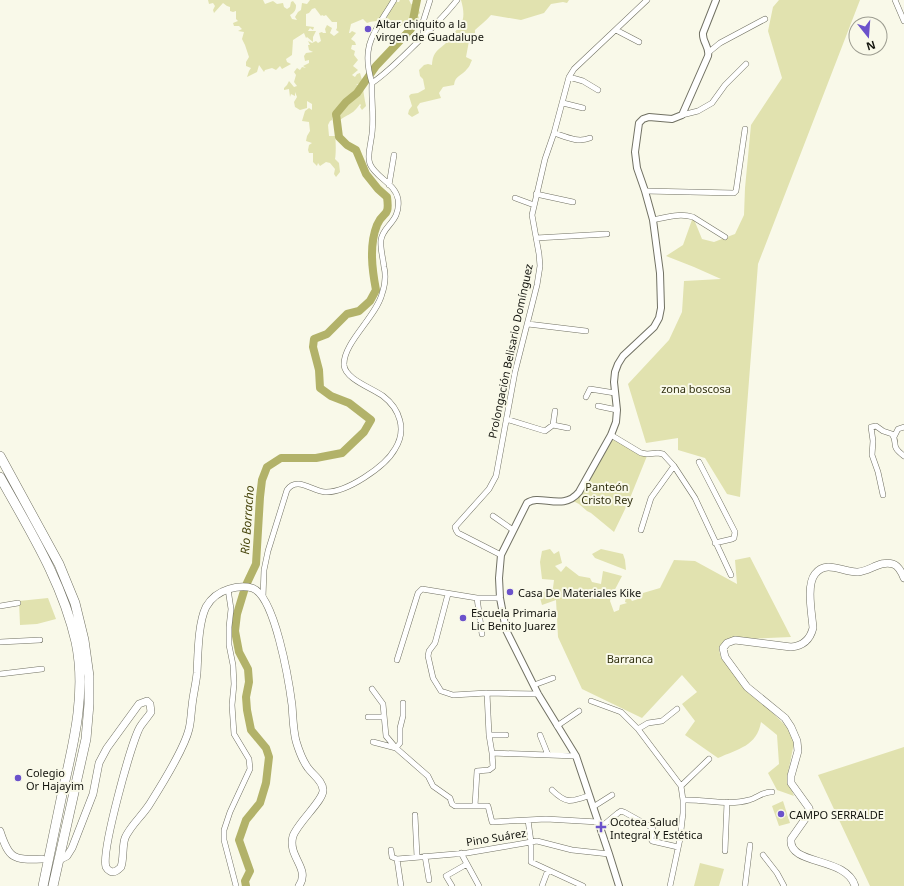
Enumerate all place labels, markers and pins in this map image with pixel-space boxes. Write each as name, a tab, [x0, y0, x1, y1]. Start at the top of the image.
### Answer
place label: Altar chiquito a la virgen de Guadalupe	[376, 16, 484, 44]
marker: Altar chiquito a la virgen de Guadalupe	[363, 24, 373, 34]
place label: Casa De Materiales Kike	[518, 585, 641, 600]
marker: Casa De Materiales Kike	[505, 587, 515, 597]
place label: Escuela Primaria Lic Benito Juarez	[471, 605, 557, 633]
marker: Escuela Primaria Lic Benito Juarez	[458, 613, 468, 623]
place label: Colegio Or Hajayim	[26, 765, 84, 793]
marker: Colegio Or Hajayim	[13, 773, 23, 783]
place label: CAMPO SERRALDE	[789, 807, 884, 822]
marker: CAMPO SERRALDE	[776, 809, 786, 819]
place label: Ocotea Salud Integral Y Estética	[610, 814, 703, 842]
marker: Ocotea Salud Integral Y Estética	[595, 821, 607, 833]

